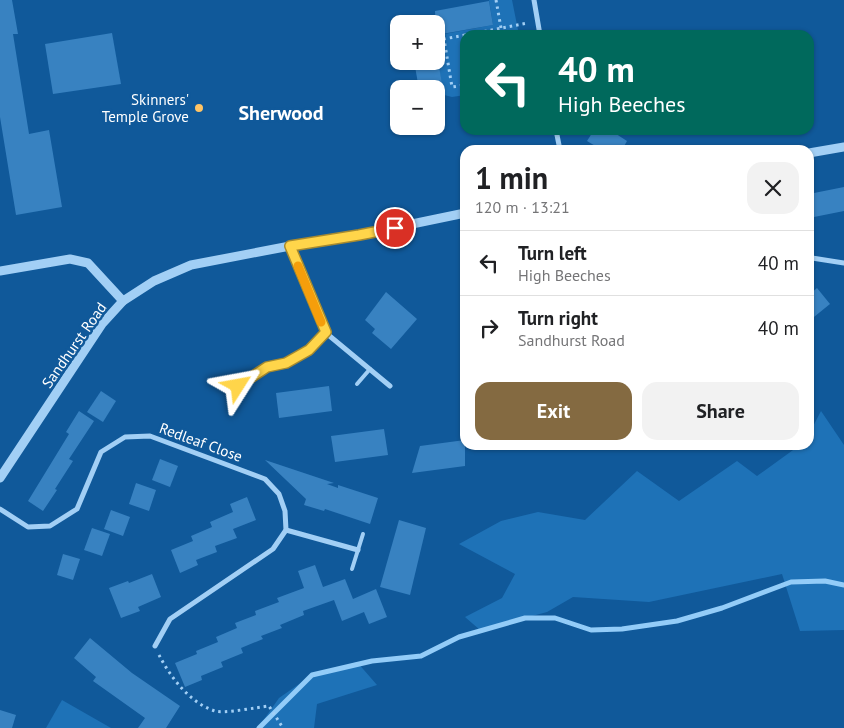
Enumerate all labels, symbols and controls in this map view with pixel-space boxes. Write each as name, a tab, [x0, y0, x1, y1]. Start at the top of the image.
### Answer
map controls	[390, 15, 445, 135]
button: +	[390, 15, 445, 70]
text: 40 m	[558, 46, 635, 92]
icon: left	[475, 50, 540, 115]
button: −	[390, 80, 445, 135]
place label: Skinners' Temple Grove	[102, 90, 189, 126]
text: High Beeches	[558, 90, 686, 118]
district label: Sherwood	[238, 100, 324, 126]
marker: Skinners' Temple Grove	[193, 102, 205, 114]
text: 1 min	[475, 158, 548, 197]
button: close	[747, 162, 799, 214]
text: 120 m · 13:21	[475, 197, 570, 217]
pin	[374, 207, 416, 249]
icon: arrive	[381, 214, 409, 242]
text: Turn left	[518, 241, 587, 265]
icon: left	[475, 249, 503, 277]
text: 40 m	[758, 251, 799, 275]
text: High Beeches	[518, 265, 611, 285]
street label: Sandhurst Road	[37, 298, 111, 392]
text: Turn right	[518, 306, 598, 330]
icon: right	[475, 314, 503, 342]
text: 40 m	[758, 316, 799, 340]
text: Sandhurst Road	[518, 330, 625, 350]
position arrow	[211, 359, 263, 411]
button: Exit	[475, 382, 632, 440]
button: Share	[642, 382, 799, 440]
street label: Redleaf Close	[157, 418, 245, 466]

